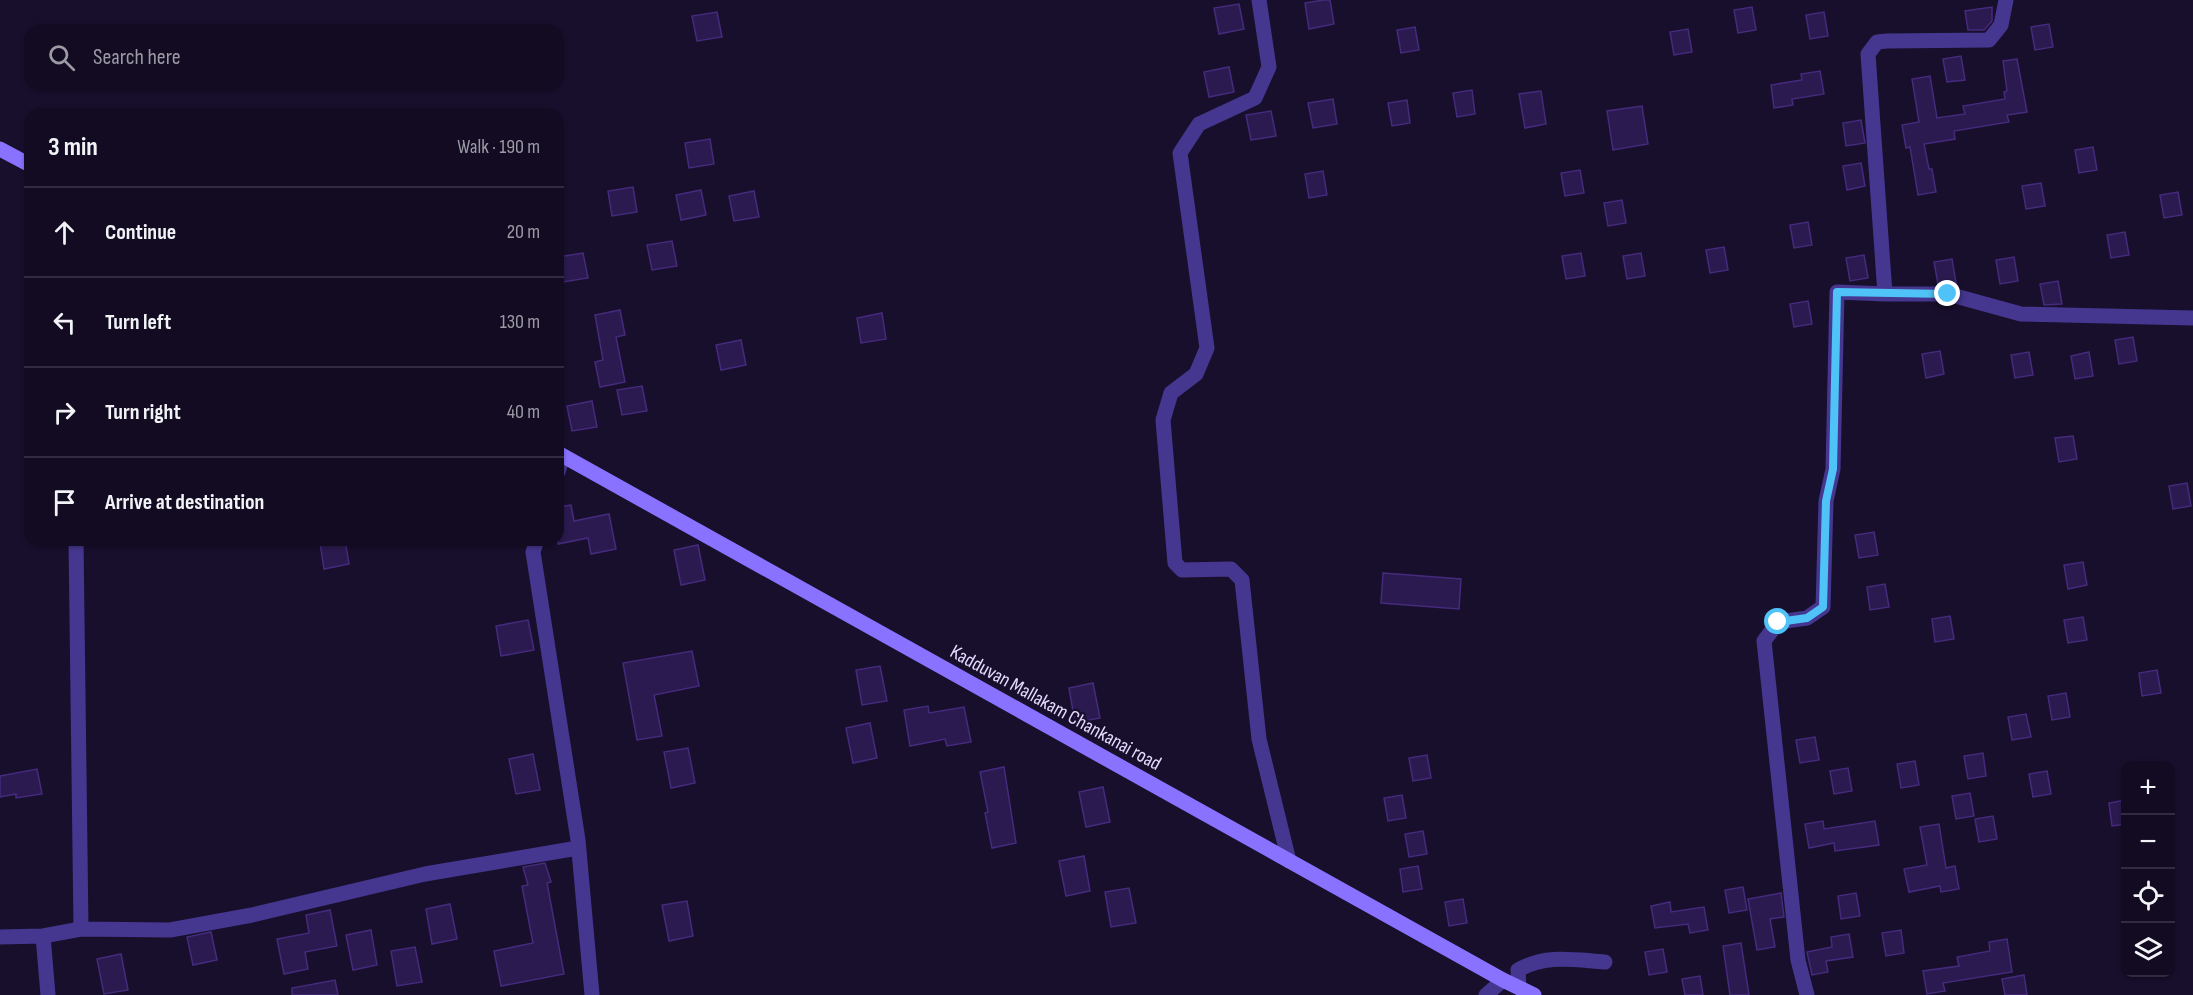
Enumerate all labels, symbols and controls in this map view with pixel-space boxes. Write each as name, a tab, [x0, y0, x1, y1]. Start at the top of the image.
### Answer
search box	[24, 24, 564, 90]
icon: search	[45, 41, 78, 74]
text: Search here	[93, 44, 180, 71]
text: 3 min	[48, 132, 98, 163]
text: Walk · 190 m	[457, 135, 540, 159]
icon: ahead	[48, 216, 81, 249]
text: Continue	[105, 219, 176, 246]
text: 20 m	[507, 220, 540, 244]
route end	[1934, 280, 1960, 306]
icon: left	[48, 306, 81, 339]
text: Turn left	[105, 309, 171, 336]
text: 130 m	[500, 310, 540, 334]
icon: right	[48, 396, 81, 429]
text: Turn right	[105, 399, 181, 426]
text: 40 m	[507, 400, 540, 424]
icon: arrive	[48, 486, 81, 519]
text: Arrive at destination	[105, 489, 264, 516]
route start	[1764, 608, 1790, 634]
street label: Kadduvan Mallakam Chankanai road	[946, 640, 1165, 776]
map controls	[2121, 761, 2175, 977]
button: +	[2121, 761, 2175, 815]
button: −	[2121, 815, 2175, 869]
button: locate	[2121, 869, 2175, 923]
button: layers	[2121, 923, 2175, 977]

